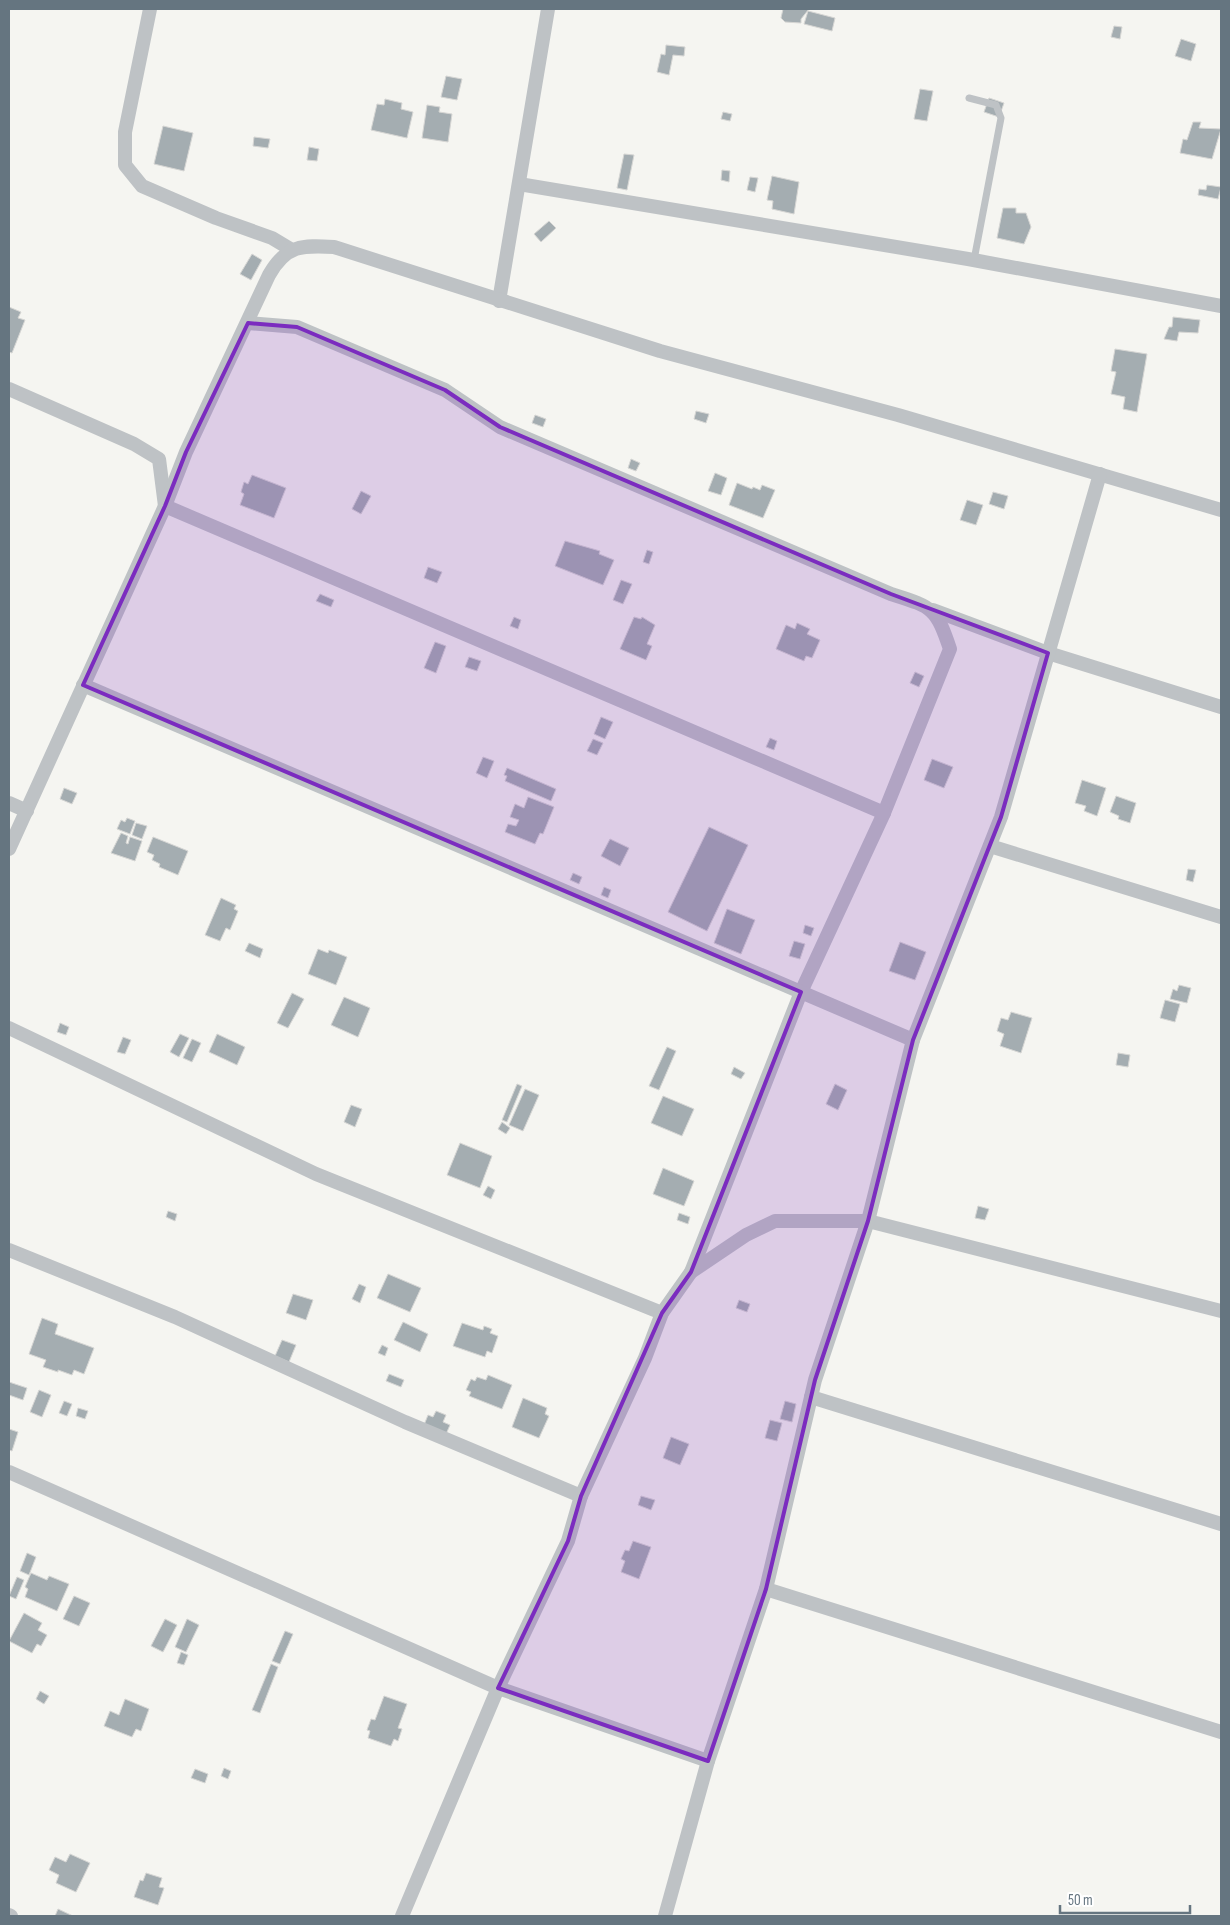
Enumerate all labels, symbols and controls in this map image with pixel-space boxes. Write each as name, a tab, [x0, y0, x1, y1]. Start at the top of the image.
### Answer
scale bar	[1060, 1882, 1190, 1914]
text: 50 m	[1068, 1891, 1093, 1910]

